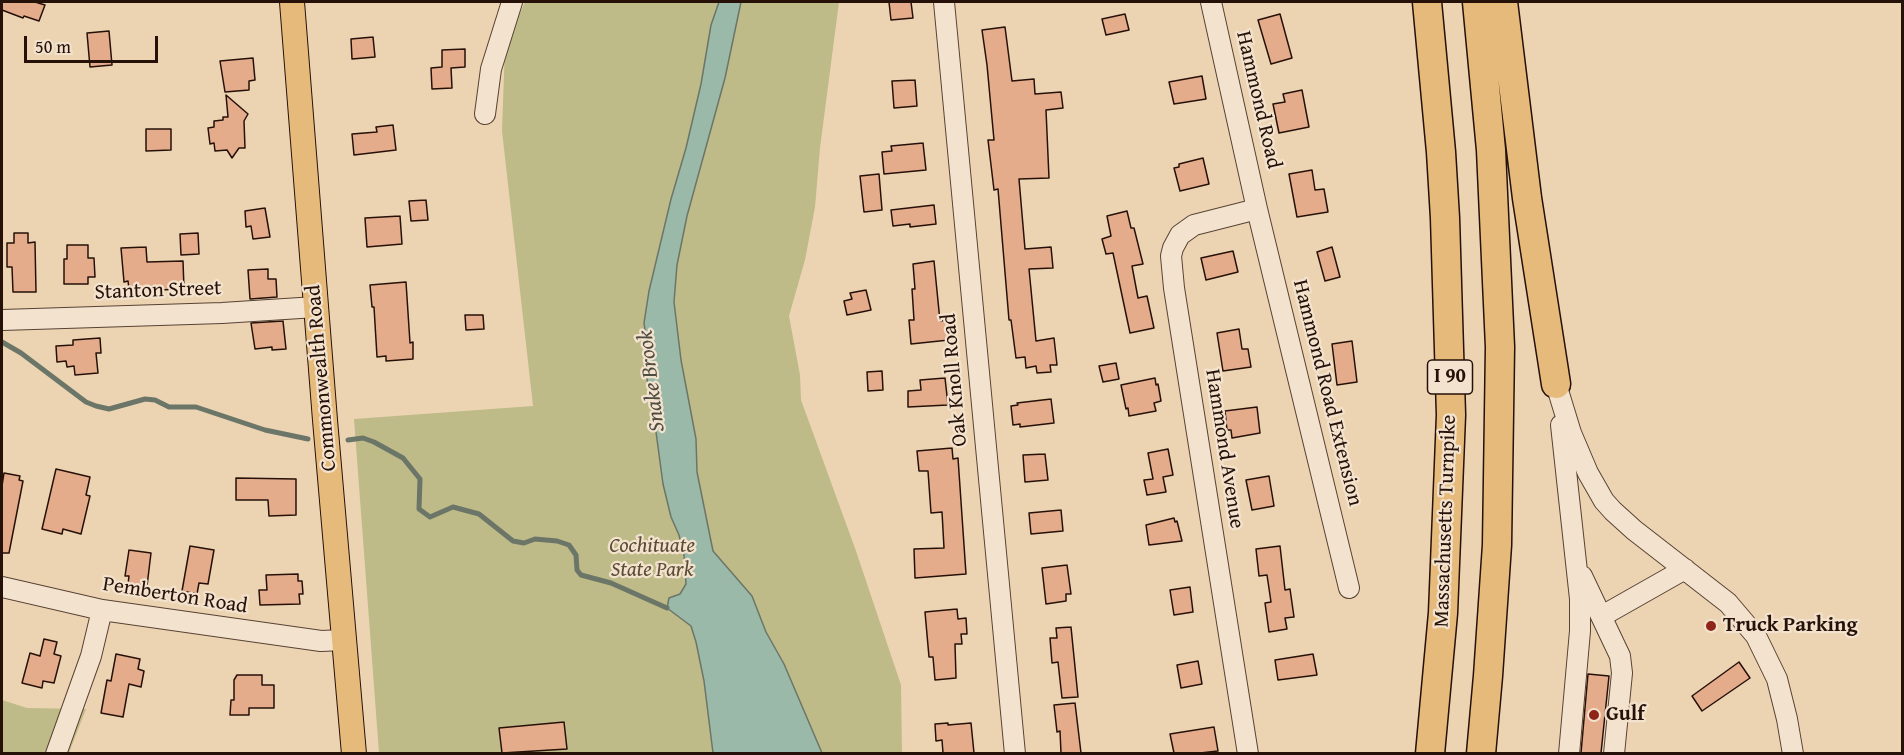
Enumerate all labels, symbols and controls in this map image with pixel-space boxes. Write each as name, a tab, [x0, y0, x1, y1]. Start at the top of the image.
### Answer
scale bar	[27, 24, 160, 62]
street label: Hammond Road	[1230, 29, 1286, 171]
text: 50 m	[35, 33, 71, 60]
street label: Stanton Street	[94, 276, 222, 306]
street label: Hammond Road Extension	[1287, 277, 1367, 509]
street label: Commonwealth Road	[301, 284, 343, 472]
street label: Oak Knoll Road	[937, 313, 973, 447]
water label: Snake Brook	[633, 329, 671, 433]
road number: I 90	[1428, 360, 1472, 394]
street label: Hammond Avenue	[1199, 368, 1249, 530]
street label: Massachusetts Turnpike	[1430, 414, 1462, 628]
park label: Cochituate State Park	[609, 534, 695, 584]
street label: Pemberton Road	[101, 572, 249, 620]
place label: Truck Parking	[1723, 613, 1858, 639]
marker: Truck Parking	[1704, 619, 1718, 633]
place label: Gulf	[1606, 702, 1645, 728]
marker: Gulf	[1587, 708, 1601, 722]

